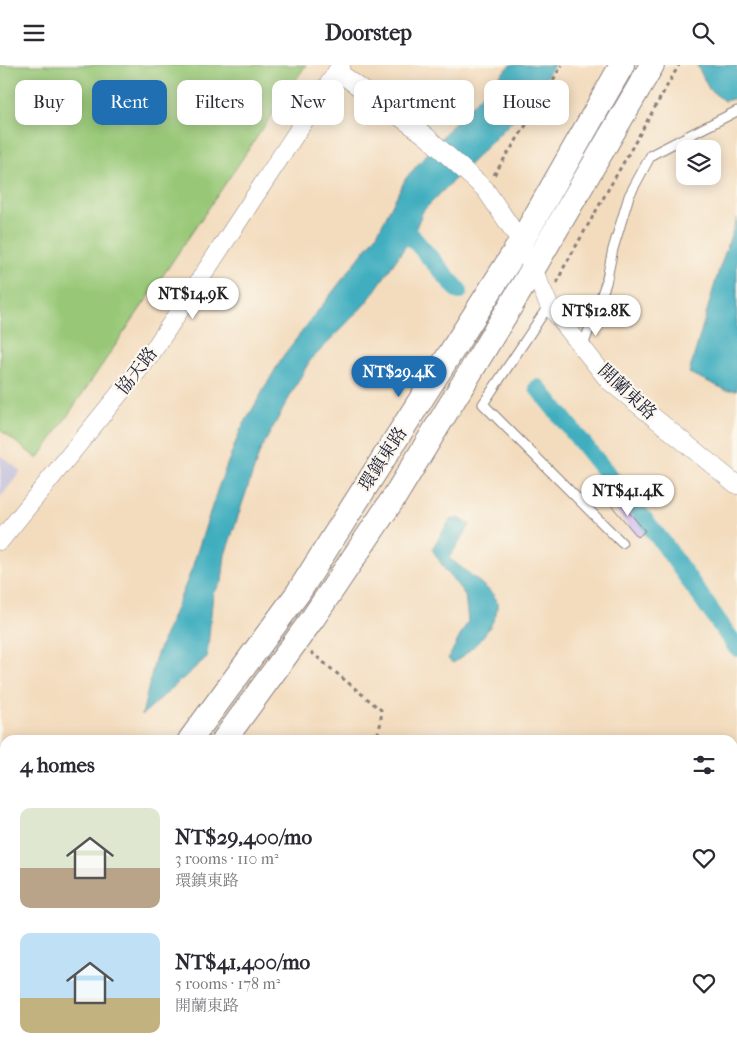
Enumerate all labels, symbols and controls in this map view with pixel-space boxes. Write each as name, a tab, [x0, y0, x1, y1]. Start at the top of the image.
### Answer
icon: menu	[20, 19, 48, 47]
icon: search	[689, 19, 717, 47]
text: Doorstep	[325, 20, 412, 46]
chip: Buy	[15, 80, 82, 125]
chip: Rent	[92, 80, 167, 125]
chip: Filters	[177, 80, 262, 125]
chip: New	[272, 80, 344, 125]
chip: Apartment	[354, 80, 474, 125]
chip: House	[484, 80, 569, 125]
map controls	[676, 140, 721, 185]
button: layers	[676, 140, 721, 185]
pin: NT$14.9K	[141, 277, 245, 320]
text: NT$14.9K	[158, 284, 228, 303]
pin: NT$12.8K	[544, 295, 648, 337]
text: NT$12.8K	[562, 301, 630, 320]
street label: 協天路	[112, 343, 162, 399]
pin: NT$29.4K	[347, 355, 451, 398]
street label: 開蘭東路	[594, 360, 660, 424]
text: NT$29.4K	[363, 362, 435, 381]
street label: 環鎮東路	[355, 423, 411, 495]
pin: NT$41.4K	[576, 475, 680, 517]
text: NT$41.4K	[592, 481, 664, 500]
icon: filters	[690, 751, 718, 779]
text: 4 homes	[20, 753, 95, 777]
text: NT$29,400/mo	[175, 825, 312, 849]
icon: home	[60, 828, 120, 888]
icon: heart	[690, 844, 718, 872]
text: 3 rooms · 110 m²	[175, 849, 279, 868]
text: 環鎮東路	[175, 871, 239, 890]
text: NT$41,400/mo	[175, 950, 310, 974]
icon: home	[60, 953, 120, 1013]
icon: heart	[690, 969, 718, 997]
text: 5 rooms · 178 m²	[175, 974, 280, 993]
text: 開蘭東路	[175, 996, 239, 1015]

